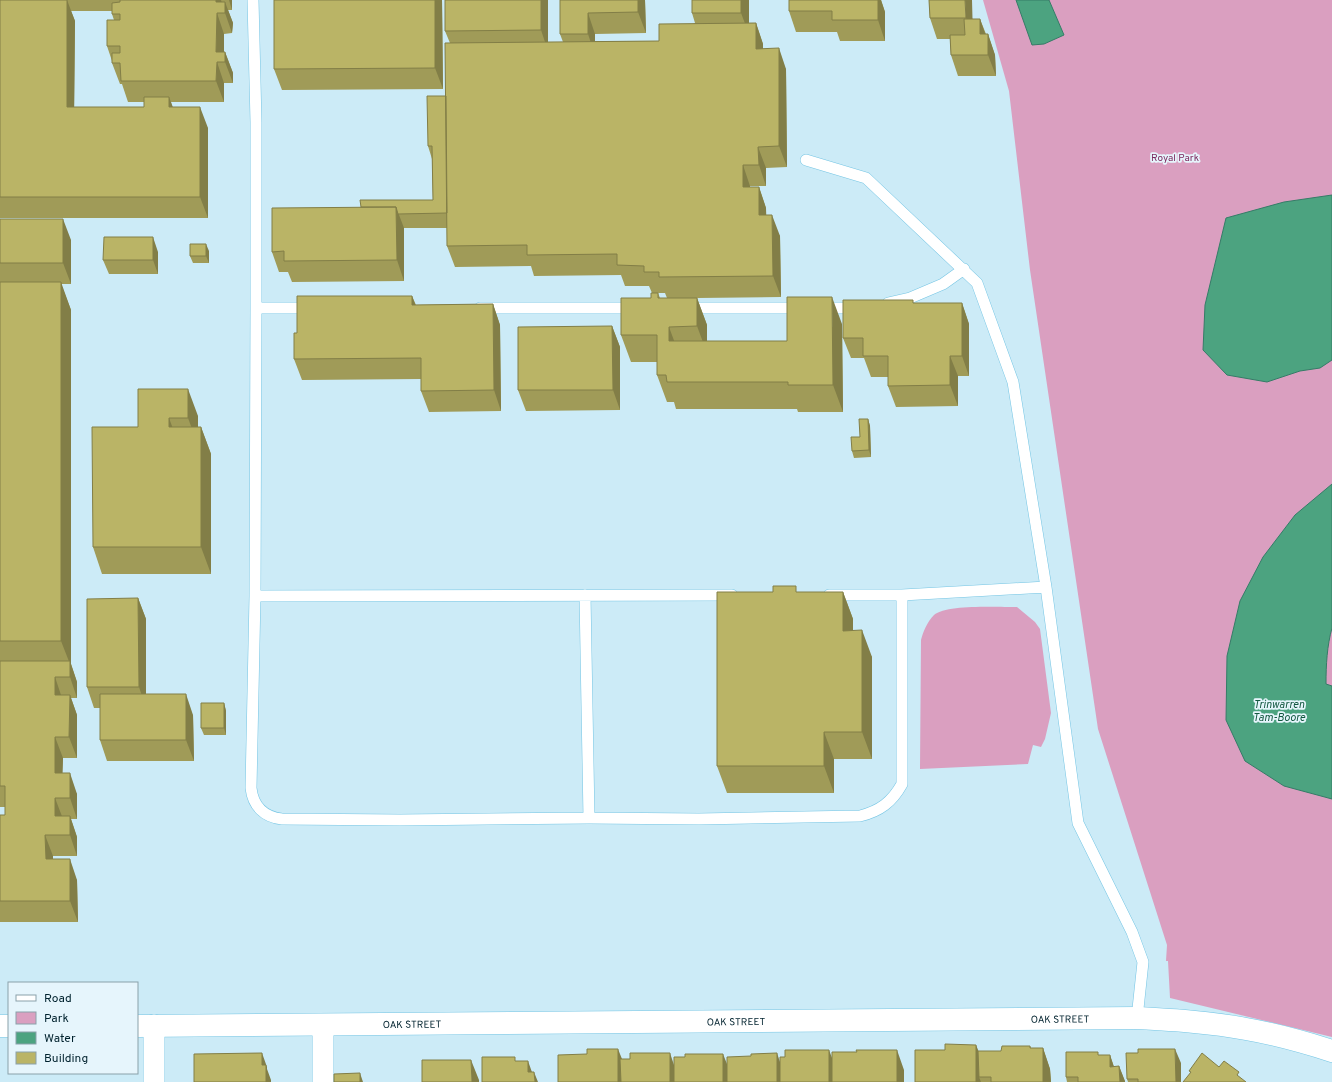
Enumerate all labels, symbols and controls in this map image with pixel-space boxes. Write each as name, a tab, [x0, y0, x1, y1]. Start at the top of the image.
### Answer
park label: Royal Park	[1151, 152, 1199, 165]
water label: Trinwarren Tam-Boore	[1253, 698, 1306, 725]
legend	[8, 982, 138, 1074]
text: Road	[44, 991, 72, 1007]
text: Park	[44, 1011, 69, 1027]
street label: OAK STREET	[1031, 1013, 1089, 1027]
street label: OAK STREET	[707, 1016, 765, 1029]
street label: OAK STREET	[383, 1019, 441, 1032]
text: Water	[44, 1031, 76, 1047]
text: Building	[44, 1051, 88, 1067]

